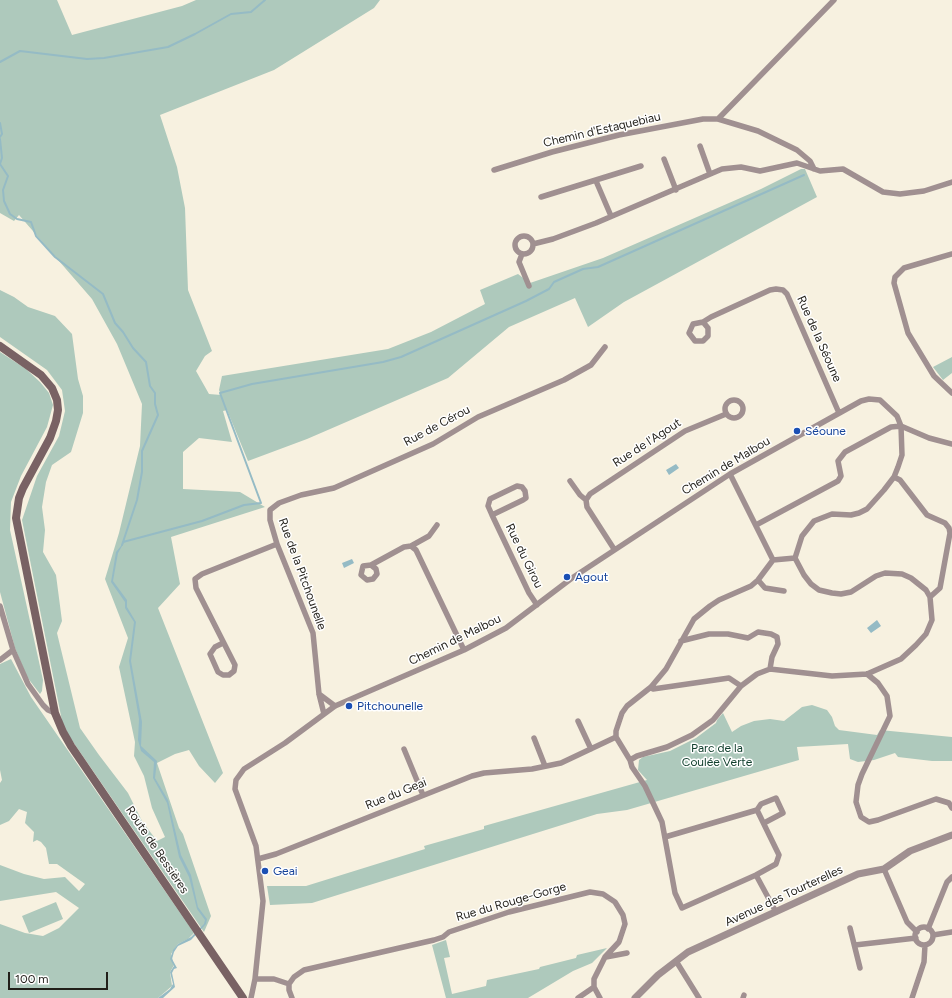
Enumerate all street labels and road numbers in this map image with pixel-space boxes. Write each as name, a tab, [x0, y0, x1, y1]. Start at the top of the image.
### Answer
street label: Chemin d'Estaquebiau	[542, 109, 662, 151]
street label: Rue de la Séoune	[794, 294, 844, 384]
street label: Rue de Cérou	[401, 402, 473, 450]
street label: Rue de l'Agout	[610, 416, 684, 470]
street label: Chemin de Malbou	[679, 434, 773, 498]
street label: Rue de la Pitchounelle	[275, 516, 329, 632]
street label: Rue du Girou	[502, 521, 546, 591]
street label: Chemin de Malbou	[407, 611, 503, 669]
street label: Rue du Geai	[363, 775, 429, 813]
street label: Route de Bessières	[122, 804, 192, 896]
street label: Avenue des Tourterelles	[723, 862, 845, 930]
street label: Rue du Rouge-Gorge	[454, 879, 568, 925]

